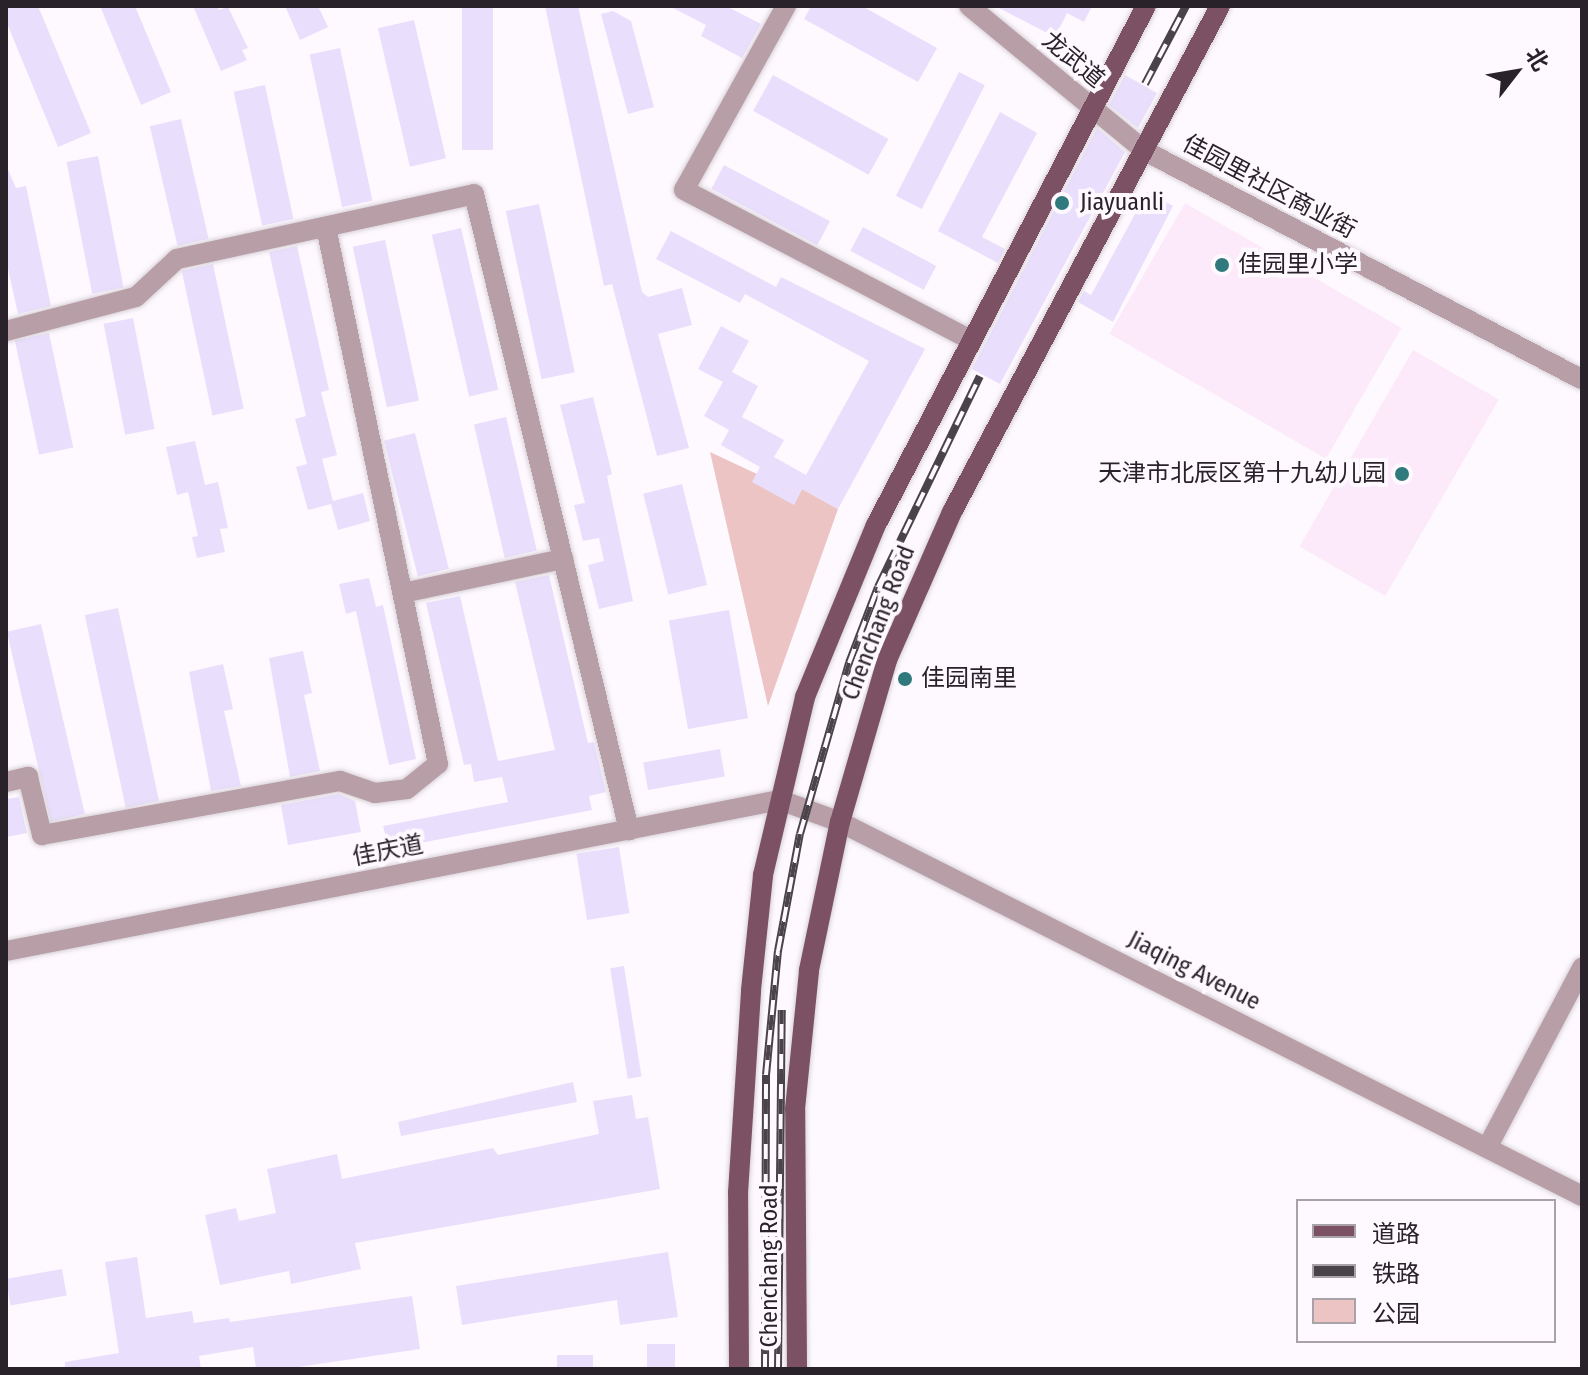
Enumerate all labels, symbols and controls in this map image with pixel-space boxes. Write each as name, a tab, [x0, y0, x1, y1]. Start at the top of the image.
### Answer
street label: 龙武道	[1036, 26, 1110, 94]
north arrow	[1476, 32, 1556, 112]
text: 北	[1520, 43, 1554, 76]
street label: 佳园里社区商业街	[1177, 129, 1361, 245]
place label: Jiayuanli	[1080, 189, 1164, 217]
marker: Jiayuanli	[1051, 192, 1073, 214]
place label: 佳园里小学	[1238, 251, 1358, 279]
marker: 佳园里小学	[1213, 256, 1231, 274]
place label: 天津市北辰区第十九幼儿园	[1098, 460, 1386, 488]
marker: 天津市北辰区第十九幼儿园	[1393, 465, 1411, 483]
street label: Chenchang Road	[836, 542, 922, 704]
place label: 佳园南里	[921, 665, 1017, 693]
marker: 佳园南里	[896, 670, 914, 688]
street label: 佳庆道	[350, 830, 426, 872]
street label: Jiaqing Avenue	[1123, 925, 1265, 1017]
street label: Chenchang Road	[756, 1184, 784, 1348]
legend	[1296, 1199, 1556, 1343]
text: 道路	[1372, 1220, 1420, 1248]
text: 铁路	[1372, 1260, 1420, 1288]
text: 公园	[1372, 1300, 1420, 1328]

